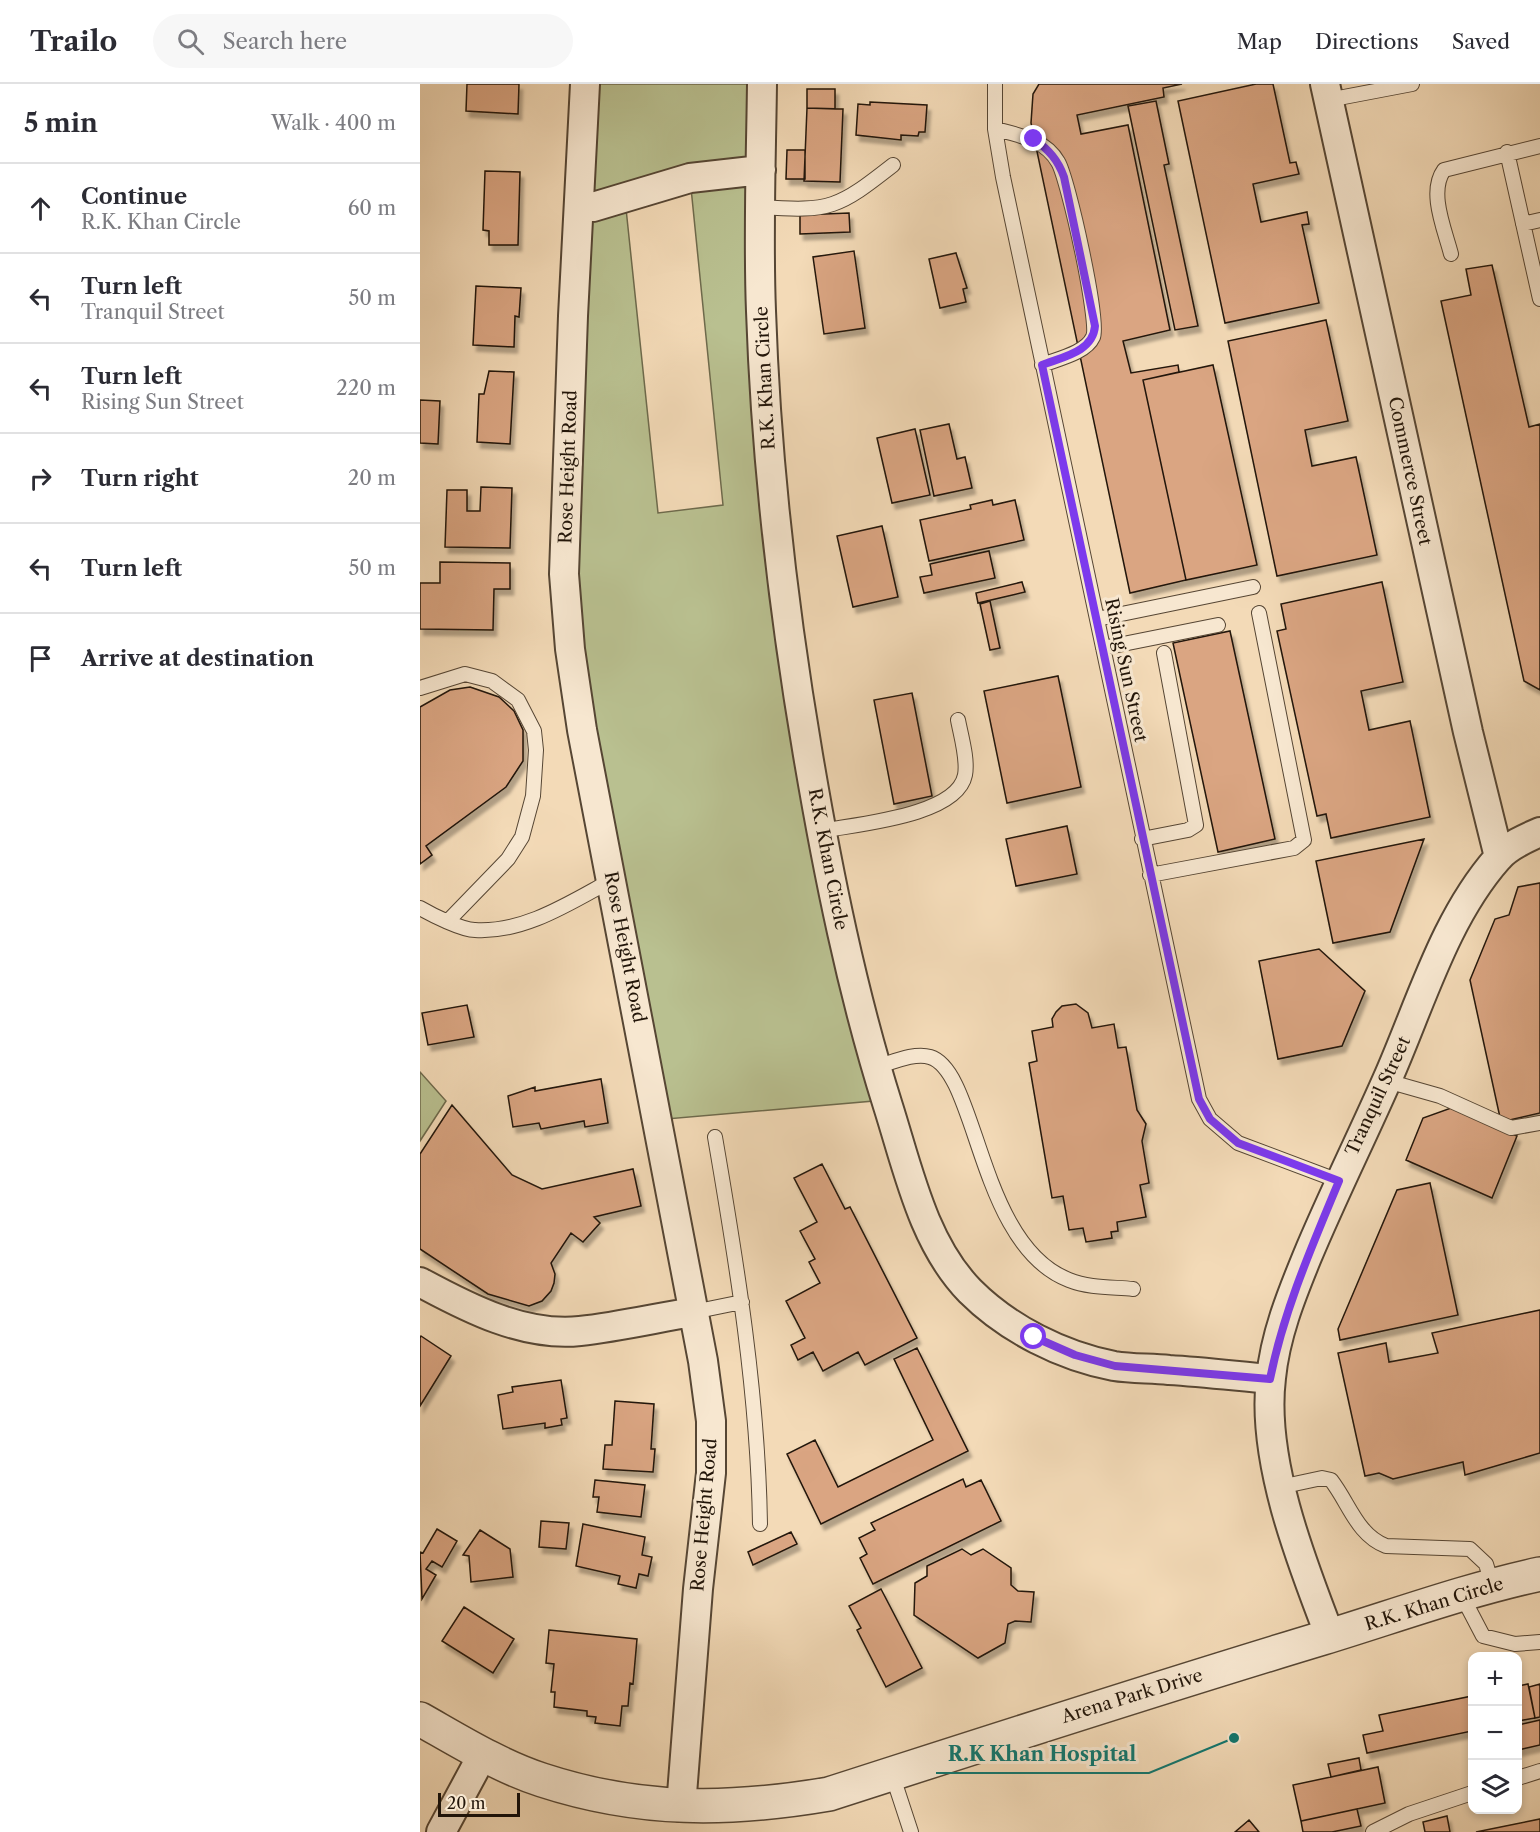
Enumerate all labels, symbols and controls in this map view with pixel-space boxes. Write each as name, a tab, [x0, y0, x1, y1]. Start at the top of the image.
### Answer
search box	[153, 14, 573, 68]
text: Trailo	[30, 24, 117, 58]
icon: search	[174, 25, 207, 58]
text: Search here	[222, 28, 347, 55]
text: Map	[1237, 29, 1282, 54]
text: Directions	[1315, 29, 1419, 54]
text: Saved	[1452, 29, 1510, 54]
text: 5 min	[24, 107, 98, 139]
text: Walk · 400 m	[271, 111, 396, 135]
route end	[1020, 125, 1046, 151]
text: Continue	[81, 183, 187, 210]
icon: ahead	[24, 192, 57, 225]
text: 60 m	[348, 196, 396, 220]
text: R.K. Khan Circle	[81, 210, 241, 234]
text: Turn left	[81, 273, 182, 300]
icon: left	[24, 282, 57, 315]
text: 50 m	[349, 286, 396, 310]
text: Tranquil Street	[81, 300, 225, 324]
street label: R.K. Khan Circle	[750, 306, 780, 450]
text: Turn left	[81, 363, 182, 390]
icon: left	[24, 372, 57, 405]
text: 220 m	[336, 376, 396, 400]
text: Rising Sun Street	[81, 390, 244, 414]
street label: Rose Height Road	[554, 390, 582, 544]
street label: Commerce Street	[1384, 395, 1437, 548]
icon: right	[24, 462, 57, 495]
text: Turn right	[81, 465, 199, 492]
text: 20 m	[348, 466, 396, 490]
icon: left	[24, 552, 57, 585]
text: Turn left	[81, 555, 182, 582]
text: 50 m	[349, 556, 396, 580]
street label: Rising Sun Street	[1100, 596, 1152, 745]
icon: arrive	[24, 642, 57, 675]
text: Arrive at destination	[81, 645, 314, 672]
street label: R.K. Khan Circle	[803, 786, 853, 932]
street label: Rose Height Road	[600, 869, 650, 1025]
street label: Tranquil Street	[1341, 1032, 1416, 1159]
route start	[1020, 1323, 1046, 1349]
street label: Rose Height Road	[686, 1437, 722, 1593]
street label: R.K. Khan Circle	[1362, 1572, 1506, 1636]
map controls	[1468, 1652, 1522, 1814]
button: +	[1468, 1652, 1522, 1706]
street label: Arena Park Drive	[1058, 1664, 1205, 1728]
button: −	[1468, 1706, 1522, 1760]
callout: R.K Khan Hospital	[936, 1735, 1149, 1773]
text: R.K Khan Hospital	[948, 1742, 1136, 1766]
button: layers	[1468, 1760, 1522, 1814]
scale bar	[438, 1790, 520, 1818]
text: 20 m	[447, 1793, 486, 1813]

